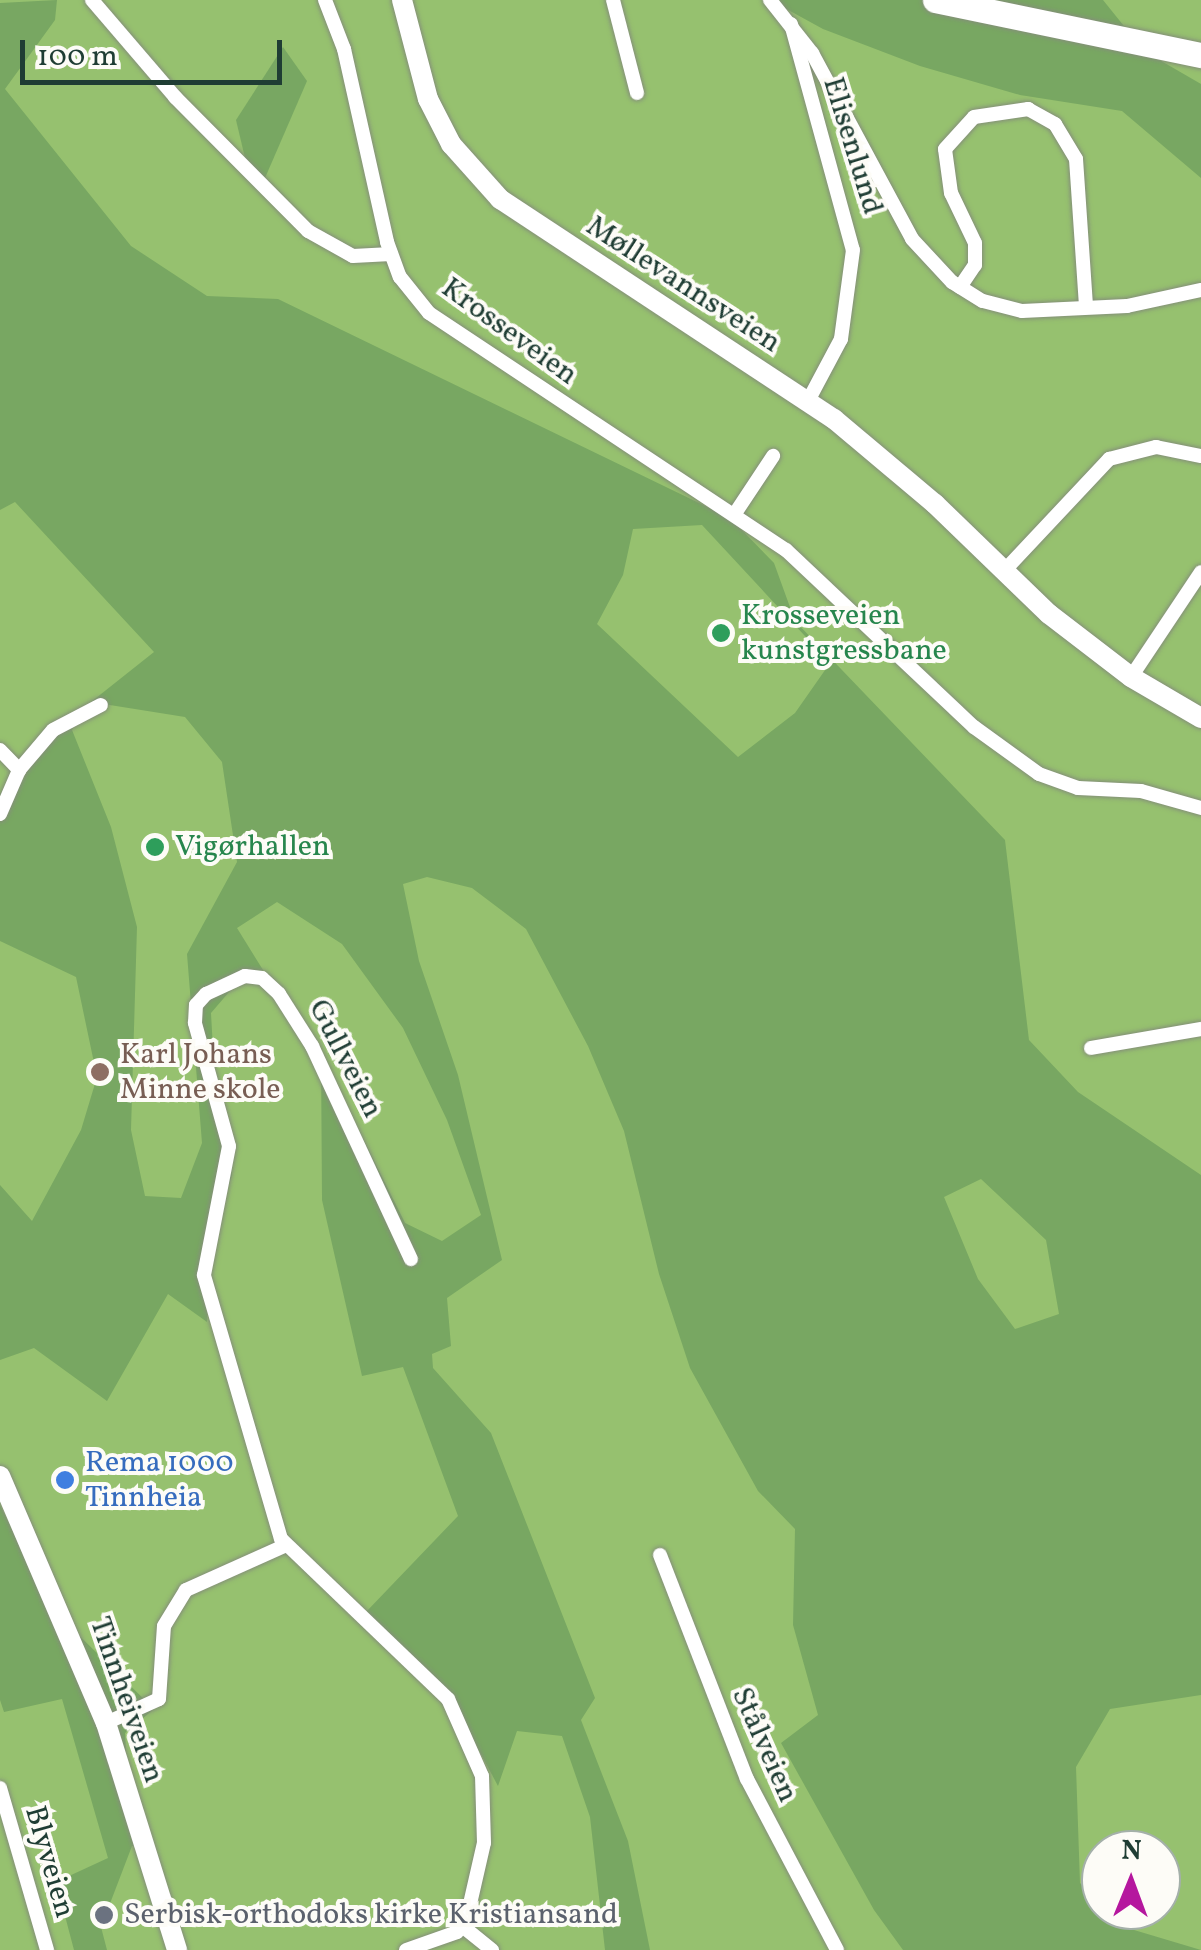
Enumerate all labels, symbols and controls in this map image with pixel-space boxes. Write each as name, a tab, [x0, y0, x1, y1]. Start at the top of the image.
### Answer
scale bar	[25, 20, 288, 82]
text: 100 m	[37, 36, 118, 78]
street label: Elisenlund	[814, 73, 890, 219]
street label: Møllevannsveien	[579, 209, 787, 361]
street label: Krosseveien	[434, 271, 584, 393]
place label: Krosseveien kunstgressbane	[741, 598, 947, 668]
marker: Krosseveien kunstgressbane	[710, 622, 732, 644]
place label: Vigørhallen	[175, 829, 330, 865]
marker: Vigørhallen	[144, 836, 166, 858]
street label: Gullveien	[300, 994, 390, 1124]
place label: Karl Johans Minne skole	[120, 1037, 281, 1108]
marker: Karl Johans Minne skole	[89, 1061, 111, 1083]
place label: Rema 1000 Tinnheia	[85, 1445, 234, 1516]
marker: Rema 1000 Tinnheia	[54, 1469, 76, 1491]
street label: Tinnheiveien	[81, 1612, 171, 1788]
street label: Stålveien	[723, 1682, 805, 1808]
street label: Blyveien	[16, 1802, 82, 1922]
north arrow	[1081, 1830, 1181, 1930]
text: N	[1121, 1832, 1142, 1871]
place label: Serbisk-orthodoks kirke Kristiansand	[124, 1897, 618, 1933]
marker: Serbisk-orthodoks kirke Kristiansand	[93, 1904, 115, 1926]

